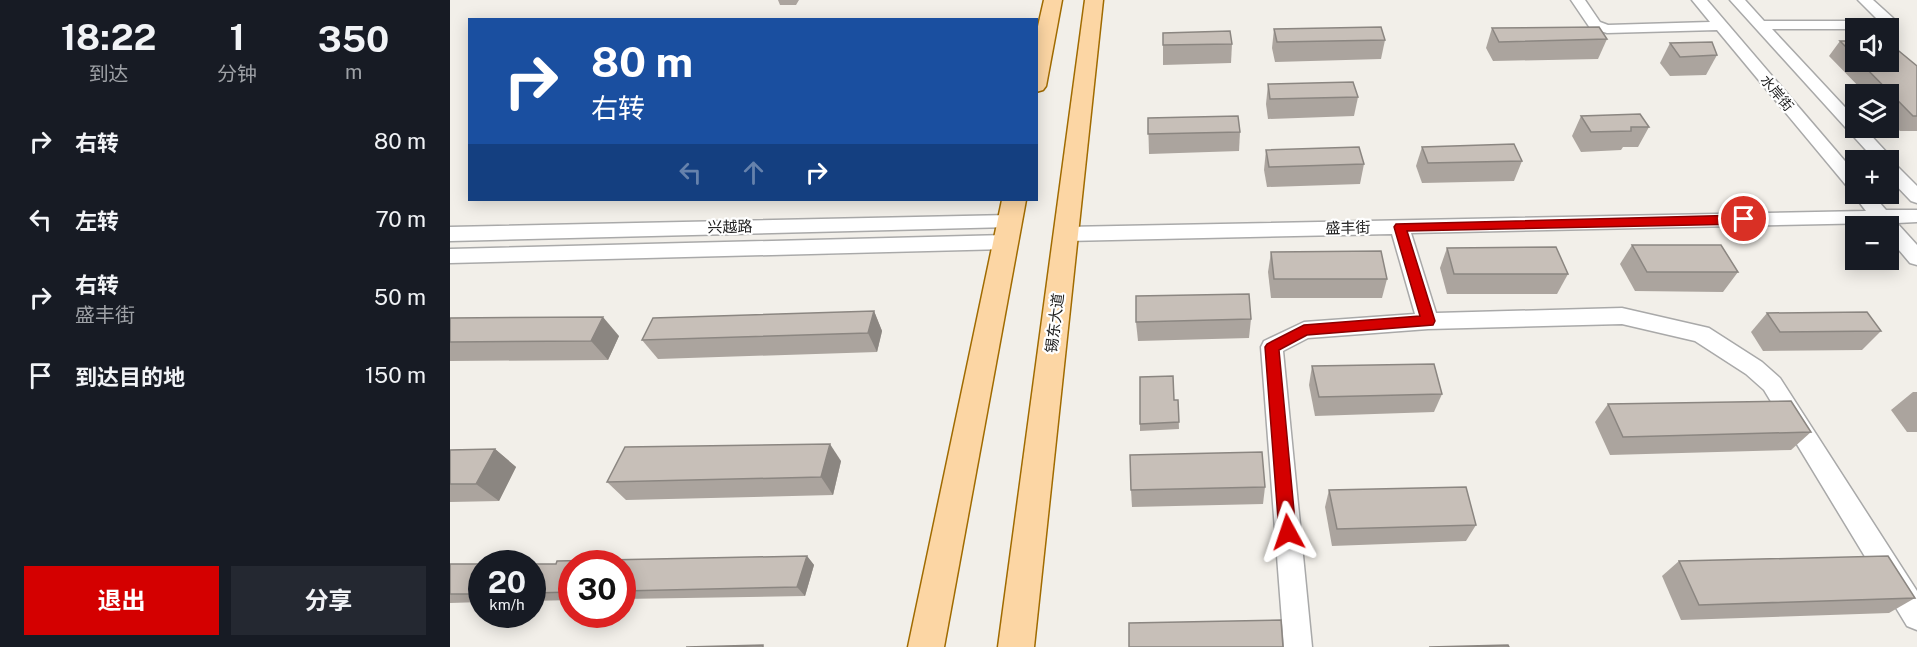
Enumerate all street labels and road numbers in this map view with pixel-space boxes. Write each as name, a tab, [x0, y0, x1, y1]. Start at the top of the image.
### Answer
street label: 水岸街	[1757, 72, 1797, 114]
street label: 兴越路	[707, 218, 753, 235]
street label: 盛丰街	[1325, 219, 1371, 236]
street label: 锡东大道	[1042, 292, 1067, 354]

